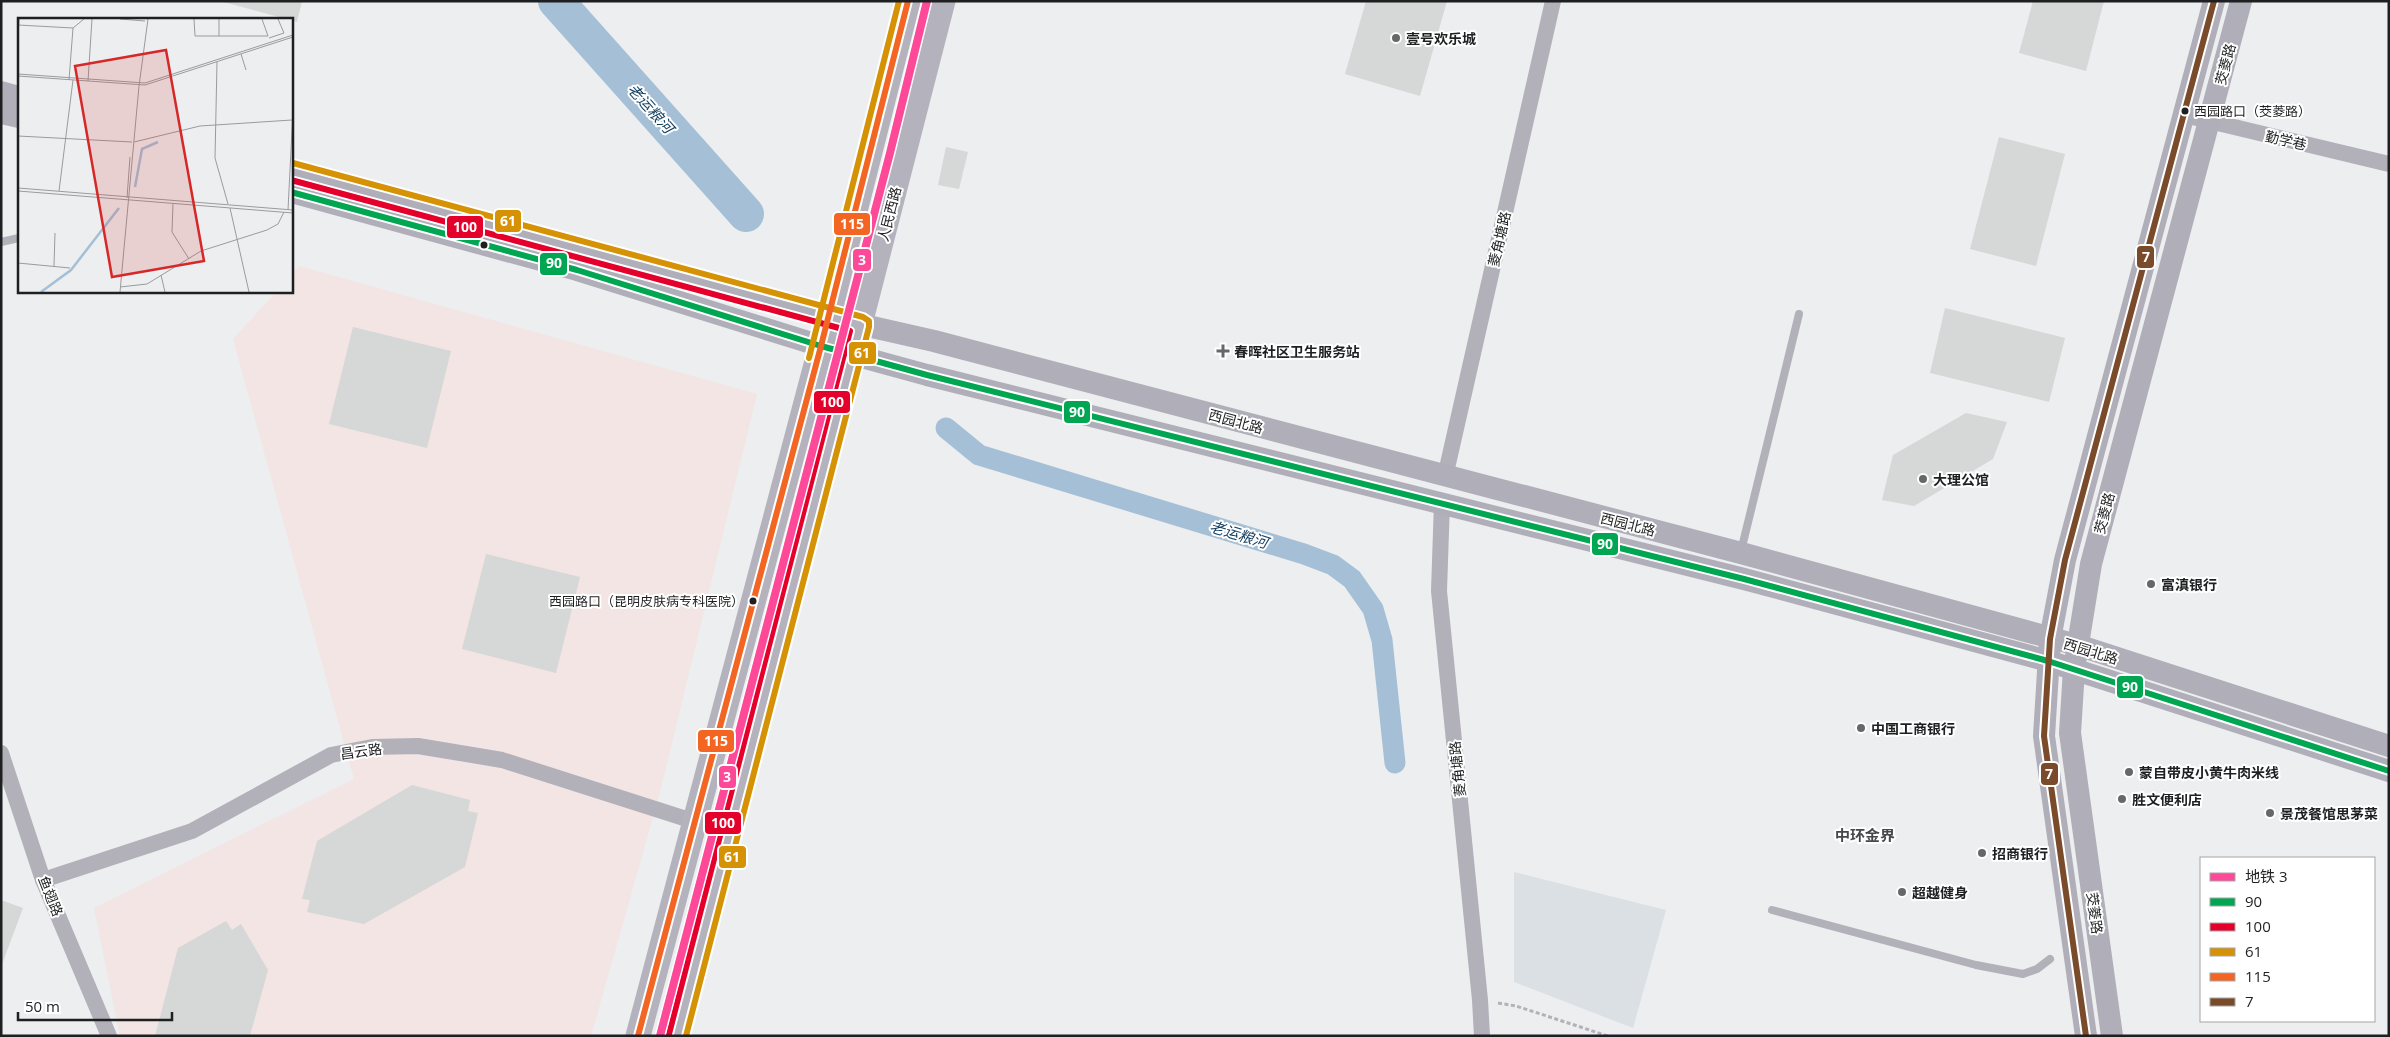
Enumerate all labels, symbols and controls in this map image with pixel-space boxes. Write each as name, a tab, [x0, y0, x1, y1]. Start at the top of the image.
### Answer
inset map	[18, 18, 292, 292]
place label: 壹号欢乐城	[1406, 29, 1476, 48]
marker: 壹号欢乐城	[1390, 32, 1402, 44]
street label: 茭菱路	[2210, 41, 2240, 87]
water label: 老运粮河	[623, 79, 681, 139]
place label: 西园路口（茭菱路）	[2194, 102, 2311, 120]
marker: 西园路口（茭菱路）	[2180, 106, 2190, 116]
street label: 勤学巷	[2263, 126, 2309, 154]
street label: 人民西路	[873, 185, 905, 243]
line badge: 61	[494, 209, 522, 233]
street label: 菱角塘路	[1483, 210, 1515, 268]
text: 61	[500, 211, 516, 230]
line badge: 115	[833, 212, 871, 236]
text: 115	[840, 214, 864, 233]
line badge: 100	[446, 215, 484, 239]
text: 100	[453, 217, 477, 236]
unlabelled marker	[479, 240, 489, 250]
line badge: 7	[2136, 245, 2155, 269]
text: 7	[2142, 247, 2150, 266]
line badge: 3	[852, 248, 872, 272]
text: 3	[858, 250, 866, 269]
line badge: 90	[539, 252, 568, 276]
text: 90	[546, 253, 562, 272]
line badge: 61	[848, 341, 877, 365]
place label: 春晖社区卫生服务站	[1234, 342, 1360, 361]
text: 61	[854, 343, 870, 362]
marker: 春晖社区卫生服务站	[1216, 344, 1230, 358]
line badge: 100	[813, 390, 851, 414]
text: 100	[820, 392, 844, 411]
line badge: 90	[1063, 400, 1091, 424]
text: 90	[1069, 402, 1085, 421]
street label: 西园北路	[1206, 405, 1266, 437]
place label: 大理公馆	[1933, 470, 1989, 489]
marker: 大理公馆	[1917, 473, 1929, 485]
street label: 茭菱路	[2089, 490, 2119, 536]
street label: 西园北路	[1599, 508, 1657, 540]
water label: 老运粮河	[1207, 516, 1273, 553]
line badge: 90	[1591, 532, 1619, 556]
text: 90	[1597, 534, 1613, 553]
place label: 富滇银行	[2161, 575, 2217, 594]
marker: 富滇银行	[2145, 578, 2157, 590]
place label: 西园路口（昆明皮肤病专科医院）	[549, 592, 744, 610]
marker: 西园路口（昆明皮肤病专科医院）	[748, 596, 758, 606]
street label: 西园北路	[2061, 634, 2121, 668]
line badge: 90	[2116, 675, 2144, 699]
text: 90	[2122, 677, 2138, 696]
place label: 中国工商银行	[1871, 719, 1955, 738]
marker: 中国工商银行	[1855, 722, 1867, 734]
line badge: 115	[697, 729, 735, 753]
text: 115	[704, 731, 728, 750]
street label: 昌云路	[339, 739, 383, 763]
street label: 菱角塘路	[1445, 740, 1469, 798]
line badge: 7	[2040, 762, 2059, 786]
place label: 蒙自带皮小黄牛肉米线	[2139, 763, 2279, 782]
text: 7	[2045, 764, 2053, 783]
line badge: 3	[718, 765, 737, 789]
marker: 蒙自带皮小黄牛肉米线	[2123, 766, 2135, 778]
text: 3	[723, 767, 731, 786]
place label: 胜文便利店	[2132, 790, 2202, 809]
marker: 胜文便利店	[2116, 793, 2128, 805]
place label: 景茂餐馆思茅菜	[2280, 804, 2378, 823]
marker: 景茂餐馆思茅菜	[2264, 807, 2276, 819]
line badge: 100	[704, 811, 742, 835]
text: 100	[711, 813, 735, 832]
district label: 中环金界	[1835, 825, 1895, 845]
place label: 招商银行	[1992, 844, 2048, 863]
line badge: 61	[718, 845, 747, 869]
text: 61	[724, 847, 740, 866]
marker: 招商银行	[1976, 847, 1988, 859]
legend	[2200, 857, 2375, 1022]
text: 地铁 3	[2245, 866, 2287, 886]
street label: 鱼翅路	[34, 873, 68, 919]
place label: 超越健身	[1912, 883, 1968, 902]
marker: 超越健身	[1896, 886, 1908, 898]
street label: 茭菱路	[2083, 891, 2107, 935]
text: 90	[2245, 891, 2262, 911]
text: 100	[2245, 916, 2271, 936]
text: 61	[2245, 941, 2262, 961]
text: 115	[2245, 966, 2271, 986]
scale bar	[18, 990, 171, 1022]
text: 7	[2245, 991, 2254, 1011]
text: 50 m	[25, 996, 60, 1016]

